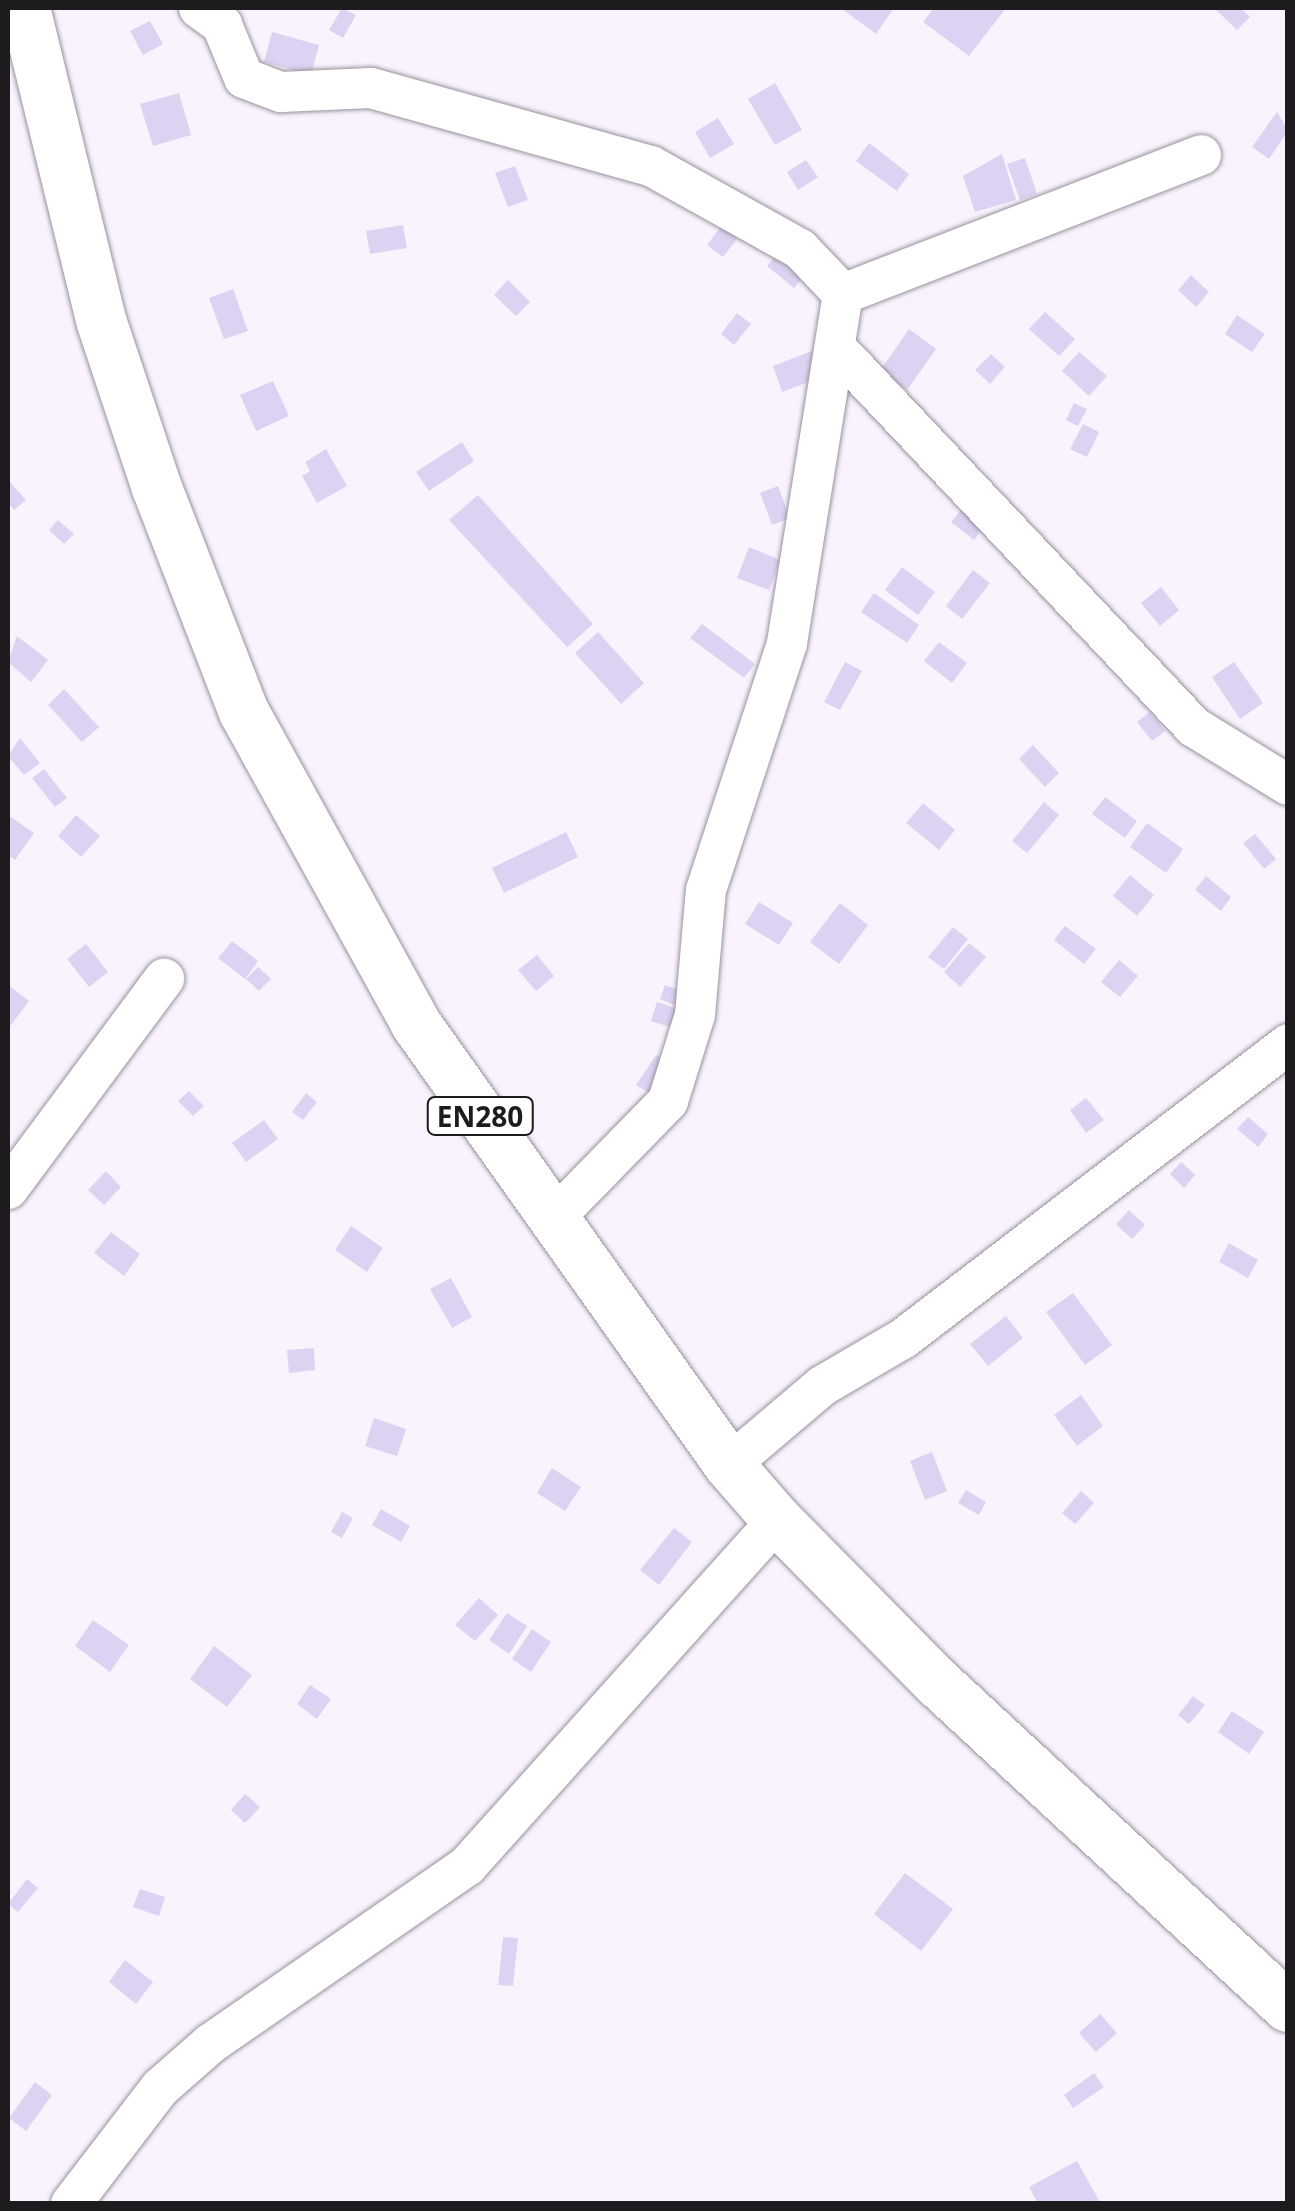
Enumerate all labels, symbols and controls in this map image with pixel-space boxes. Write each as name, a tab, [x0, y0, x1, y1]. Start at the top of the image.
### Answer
road number: EN280	[425, 1093, 535, 1139]

